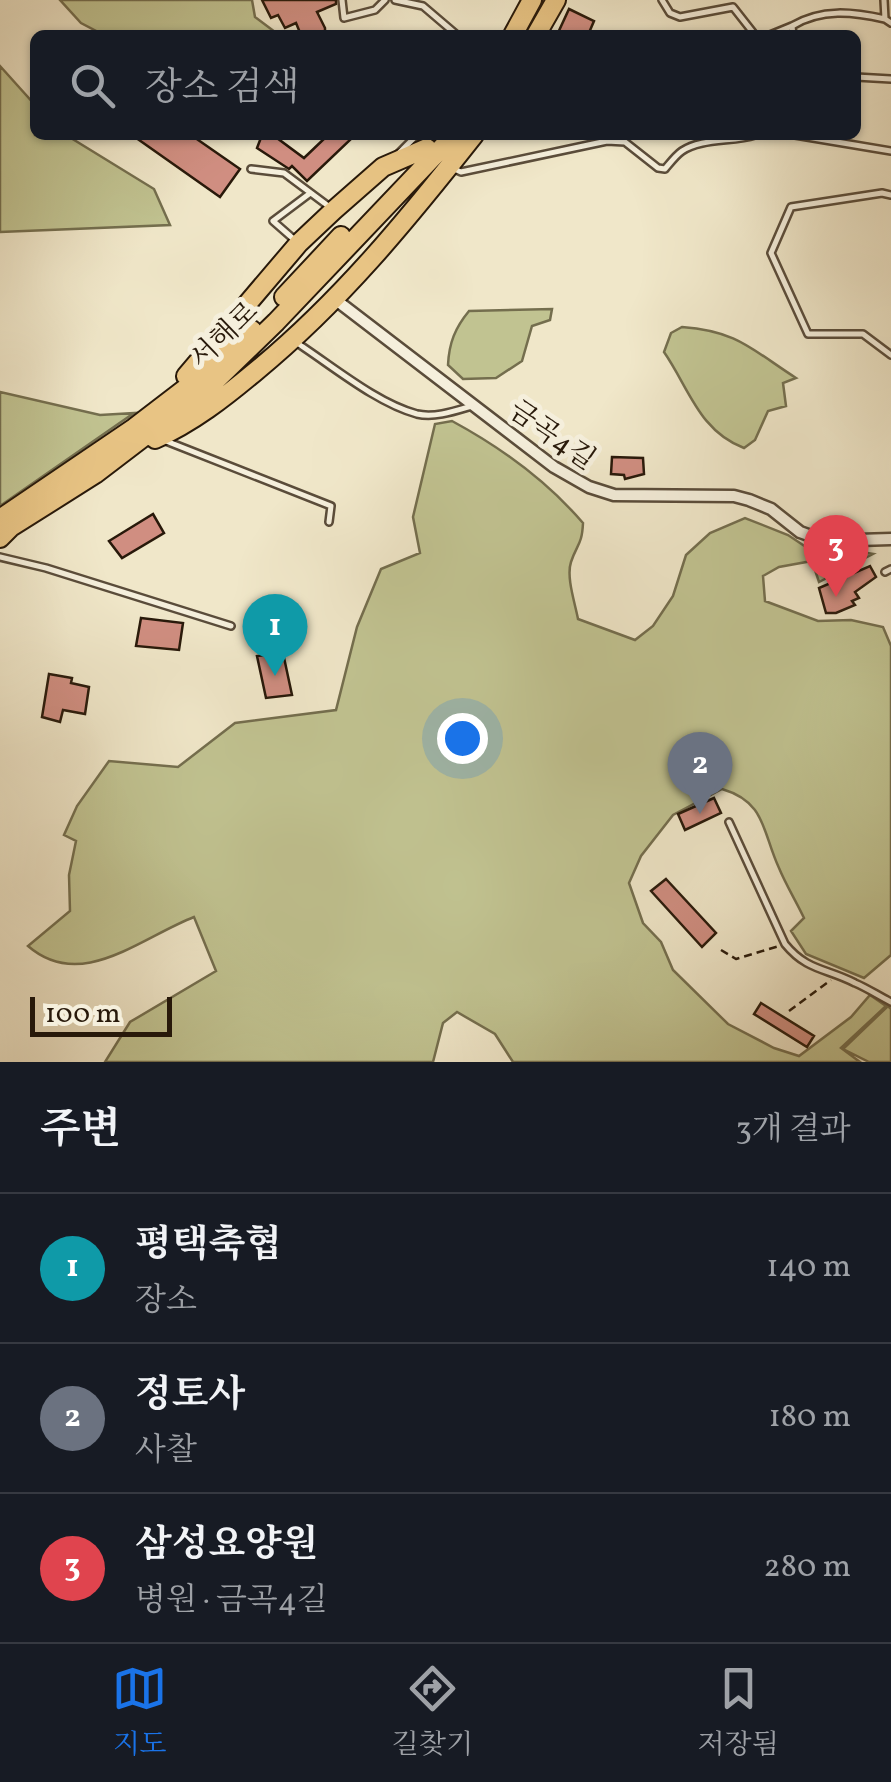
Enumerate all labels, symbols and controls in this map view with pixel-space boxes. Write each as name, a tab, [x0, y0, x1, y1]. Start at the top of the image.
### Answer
search box	[30, 30, 861, 140]
icon: search	[65, 58, 120, 113]
text: 장소 검색	[145, 63, 299, 116]
street label: 서해로	[182, 294, 267, 378]
street label: 금곡4길	[500, 392, 603, 480]
pin: 3	[804, 514, 868, 597]
pin: 1	[242, 594, 308, 676]
your location	[437, 713, 488, 764]
pin: 2	[668, 732, 732, 814]
scale bar	[30, 992, 172, 1036]
text: 100 m	[45, 995, 120, 1034]
text: 주변	[40, 1102, 121, 1161]
text: 3개 결과	[735, 1109, 851, 1153]
text: 평택축협	[135, 1220, 282, 1273]
text: 1	[66, 1246, 79, 1290]
text: 140 m	[766, 1246, 851, 1290]
text: 장소	[135, 1280, 197, 1324]
text: 정토사	[135, 1370, 245, 1423]
text: 2	[64, 1396, 81, 1440]
text: 180 m	[768, 1396, 851, 1440]
text: 사찰	[135, 1430, 197, 1474]
text: 삼성요양원	[135, 1520, 319, 1573]
text: 3	[64, 1546, 81, 1590]
text: 280 m	[764, 1546, 851, 1590]
text: 병원 · 금곡4길	[135, 1580, 328, 1624]
tab: 지도	[112, 1661, 167, 1765]
tab: 길찾기	[392, 1661, 473, 1765]
tab: 저장됨	[698, 1661, 779, 1765]

